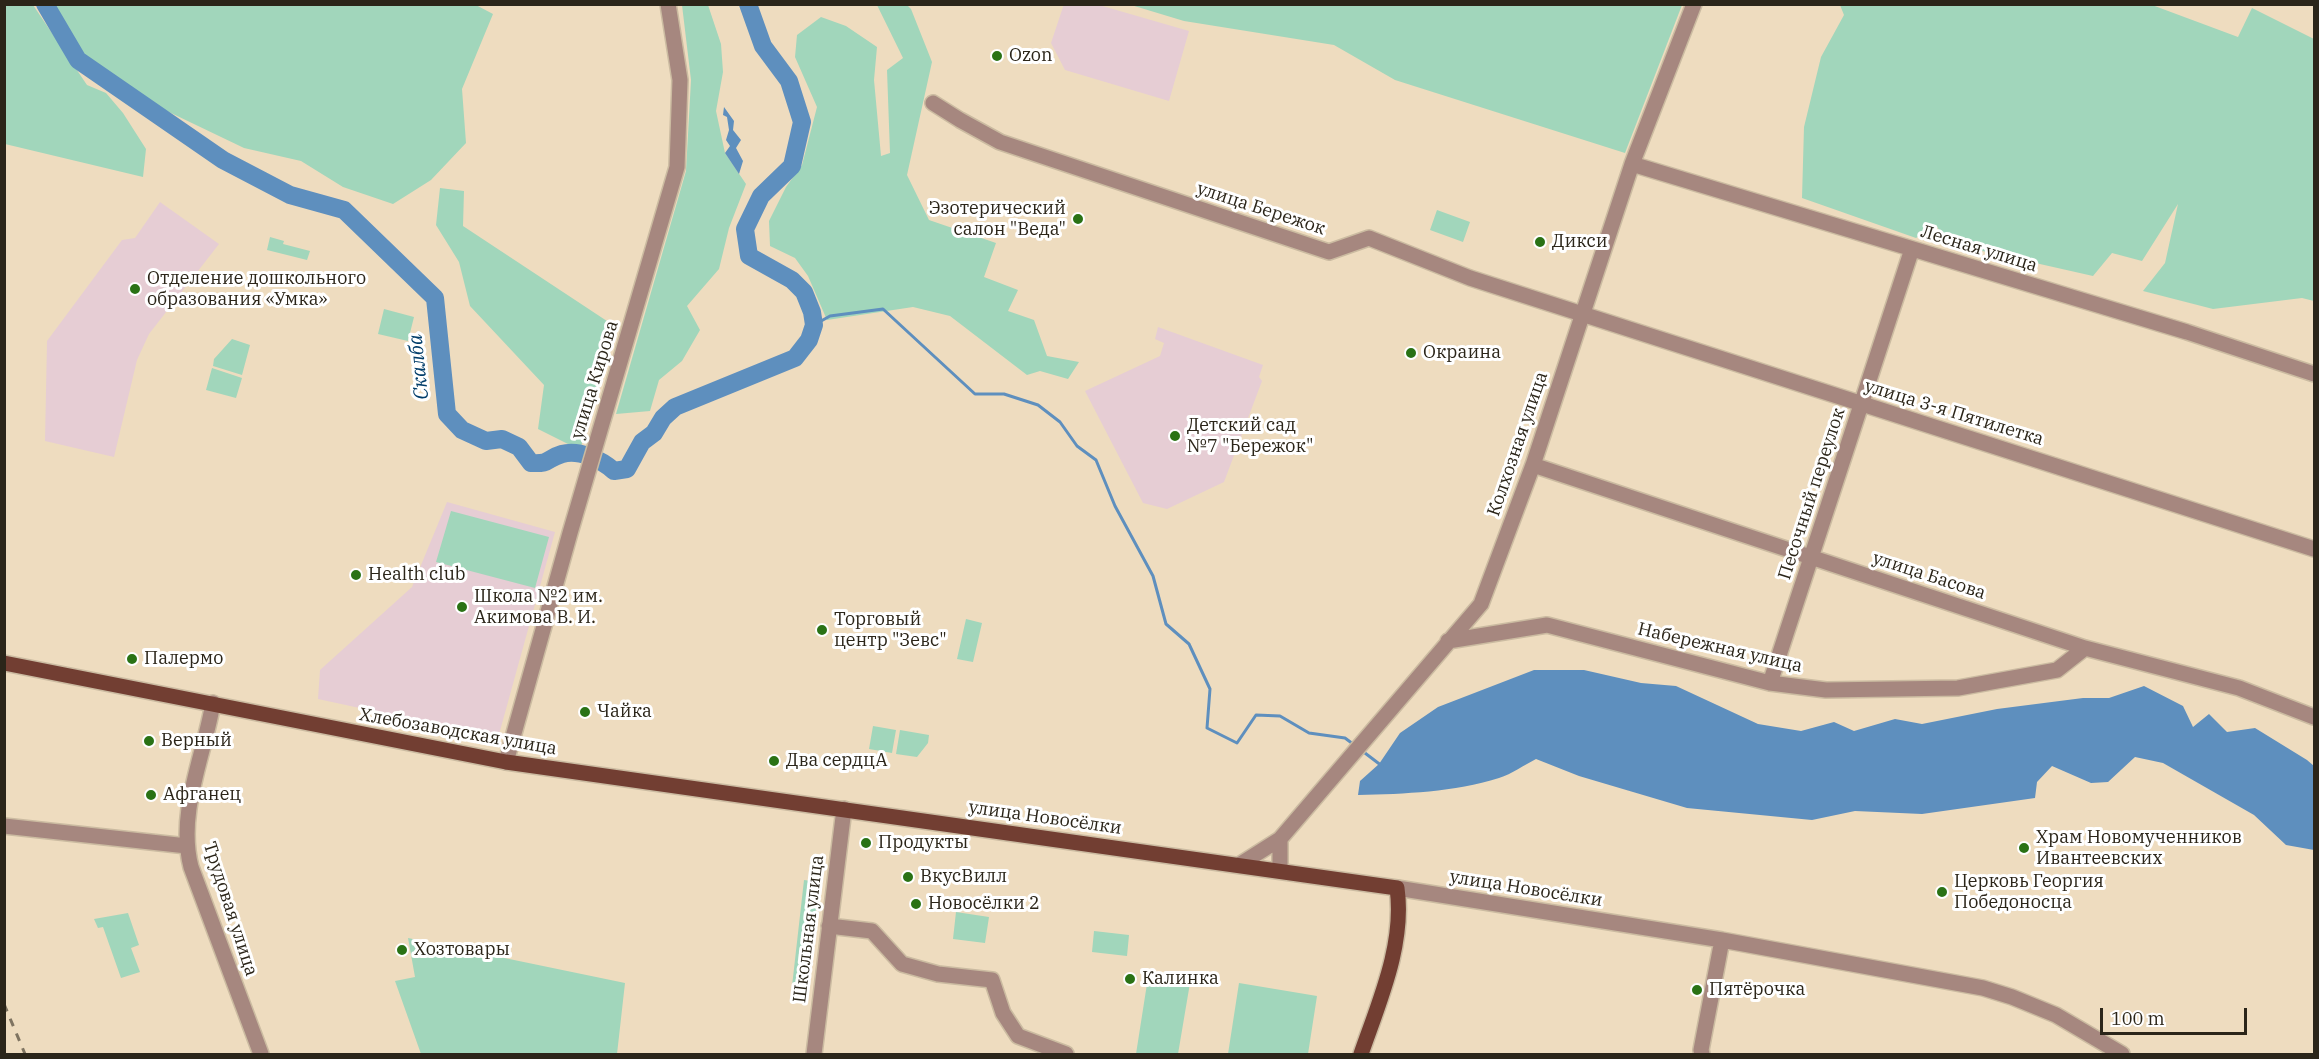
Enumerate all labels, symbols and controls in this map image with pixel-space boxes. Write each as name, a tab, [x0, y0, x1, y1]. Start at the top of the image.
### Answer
place label: Ozon	[1009, 45, 1053, 67]
marker: Ozon	[990, 49, 1004, 63]
street label: улица Бережок	[1194, 178, 1328, 240]
place label: Эзотерический салон "Веда"	[929, 198, 1066, 240]
marker: Эзотерический салон "Веда"	[1071, 212, 1085, 226]
street label: Лесная улица	[1918, 221, 2040, 277]
place label: Дикси	[1552, 231, 1608, 253]
marker: Дикси	[1533, 235, 1547, 249]
place label: Отделение дошкольного образования «Умка»	[147, 268, 366, 310]
marker: Отделение дошкольного образования «Умка»	[128, 282, 142, 296]
street label: улица Кирова	[567, 318, 623, 442]
water label: Скалба	[404, 333, 434, 401]
place label: Окраина	[1423, 342, 1501, 364]
marker: Окраина	[1404, 346, 1418, 360]
street label: Колхозная улица	[1483, 369, 1553, 519]
street label: улица 3-я Пятилетка	[1862, 375, 2046, 451]
street label: Песочный переулок	[1774, 405, 1850, 583]
place label: Детский сад №7 "Бережок"	[1187, 415, 1313, 458]
marker: Детский сад №7 "Бережок"	[1168, 429, 1182, 443]
street label: улица Басова	[1870, 548, 1988, 604]
place label: Health club	[368, 564, 466, 586]
marker: Health club	[349, 568, 363, 582]
place label: Школа №2 им. Акимова В. И.	[474, 586, 603, 628]
marker: Школа №2 им. Акимова В. И.	[455, 600, 469, 614]
place label: Торговый центр "Зевс"	[834, 609, 947, 652]
street label: Набережная улица	[1636, 619, 1804, 677]
marker: Торговый центр "Зевс"	[815, 623, 829, 637]
place label: Палермо	[144, 648, 223, 670]
marker: Палермо	[125, 652, 139, 666]
place label: Чайка	[597, 701, 652, 723]
street label: Хлебозаводская улица	[357, 704, 559, 760]
marker: Чайка	[578, 705, 592, 719]
place label: Верный	[161, 730, 232, 752]
marker: Верный	[142, 734, 156, 748]
place label: Два сердцА	[786, 750, 888, 772]
marker: Два сердцА	[767, 754, 781, 768]
place label: Афганец	[163, 784, 241, 806]
marker: Афганец	[144, 788, 158, 802]
street label: улица Новосёлки	[967, 797, 1123, 839]
place label: Храм Новомученников Ивантеевских	[2036, 827, 2242, 870]
place label: Продукты	[878, 832, 968, 854]
marker: Продукты	[859, 836, 873, 850]
street label: Трудовая улица	[198, 839, 262, 979]
marker: Храм Новомученников Ивантеевских	[2017, 841, 2031, 855]
street label: Школьная улица	[789, 854, 829, 1004]
place label: ВкусВилл	[920, 866, 1007, 888]
street label: улица Новосёлки	[1448, 866, 1604, 912]
marker: ВкусВилл	[901, 870, 915, 884]
place label: Церковь Георгия Победоносца	[1954, 871, 2104, 914]
marker: Церковь Георгия Победоносца	[1935, 885, 1949, 899]
place label: Новосёлки 2	[928, 893, 1040, 915]
marker: Новосёлки 2	[909, 897, 923, 911]
place label: Хозтовары	[414, 939, 510, 961]
marker: Хозтовары	[395, 943, 409, 957]
place label: Калинка	[1142, 968, 1219, 990]
marker: Калинка	[1123, 972, 1137, 986]
place label: Пятёрочка	[1709, 979, 1805, 1001]
marker: Пятёрочка	[1690, 983, 1704, 997]
scale bar	[2103, 996, 2250, 1034]
text: 100 m	[2111, 1007, 2165, 1030]

